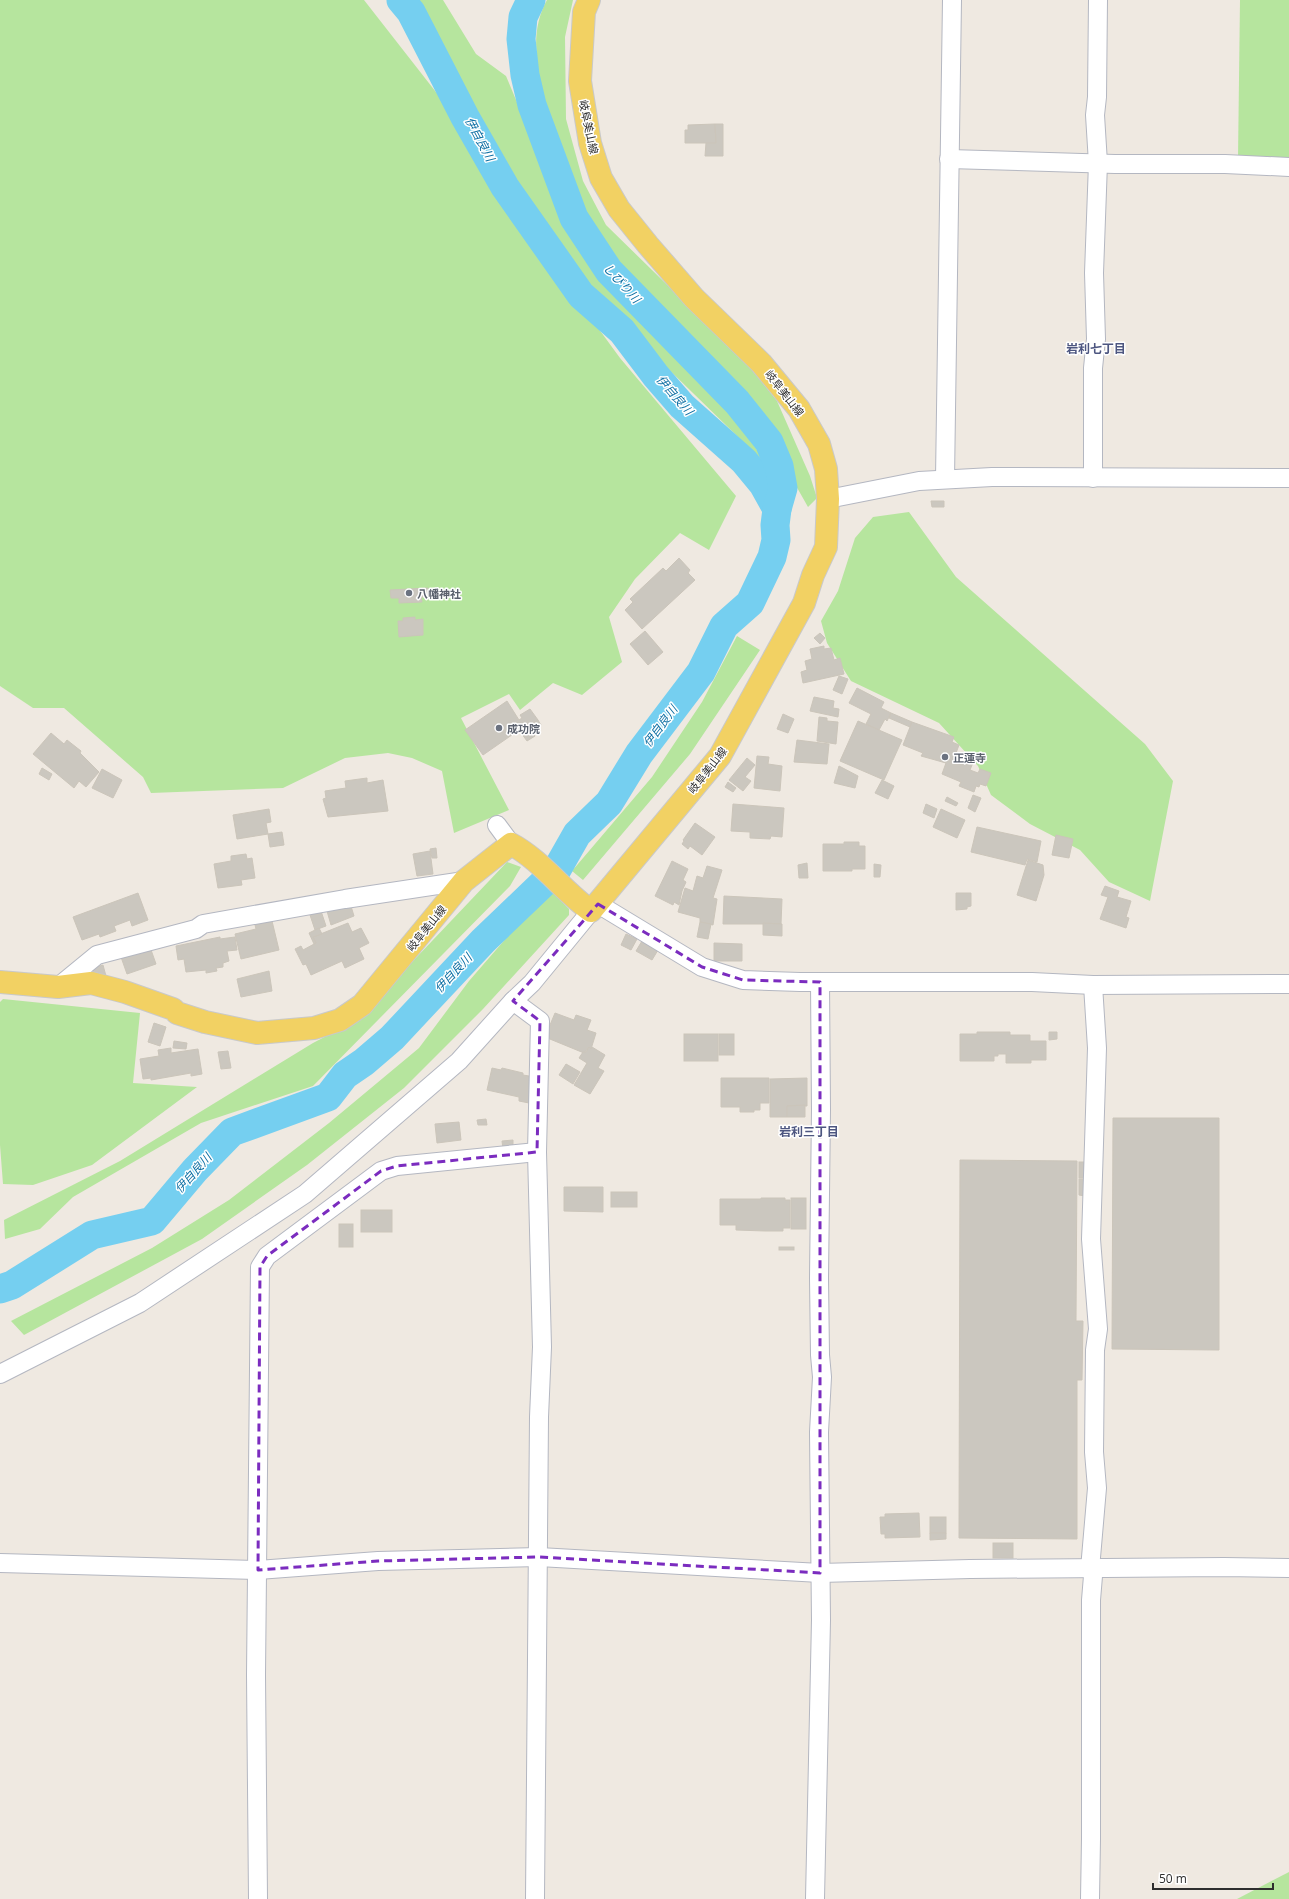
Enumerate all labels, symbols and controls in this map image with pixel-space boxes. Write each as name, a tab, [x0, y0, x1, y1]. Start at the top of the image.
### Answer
street label: 岐阜美山線	[576, 99, 602, 155]
water label: 伊自良川	[461, 114, 500, 166]
water label: しびり川	[600, 259, 646, 308]
district label: 岩利七丁目	[1066, 340, 1126, 357]
street label: 岐阜美山線	[762, 367, 808, 419]
water label: 伊自良川	[653, 371, 698, 420]
place label: 八幡神社	[417, 586, 461, 601]
marker: 八幡神社	[404, 588, 414, 598]
water label: 伊自良川	[639, 700, 682, 750]
place label: 成功院	[507, 721, 540, 736]
marker: 成功院	[494, 723, 504, 733]
street label: 岐阜美山線	[684, 744, 730, 796]
place label: 正蓮寺	[953, 750, 986, 765]
marker: 正蓮寺	[940, 752, 950, 762]
street label: 岐阜美山線	[403, 902, 449, 954]
water label: 伊自良川	[430, 948, 477, 996]
district label: 岩利三丁目	[779, 1123, 839, 1140]
water label: 伊自良川	[171, 1148, 217, 1197]
scale bar	[1153, 1865, 1273, 1891]
text: 50 m	[1159, 1870, 1187, 1887]

